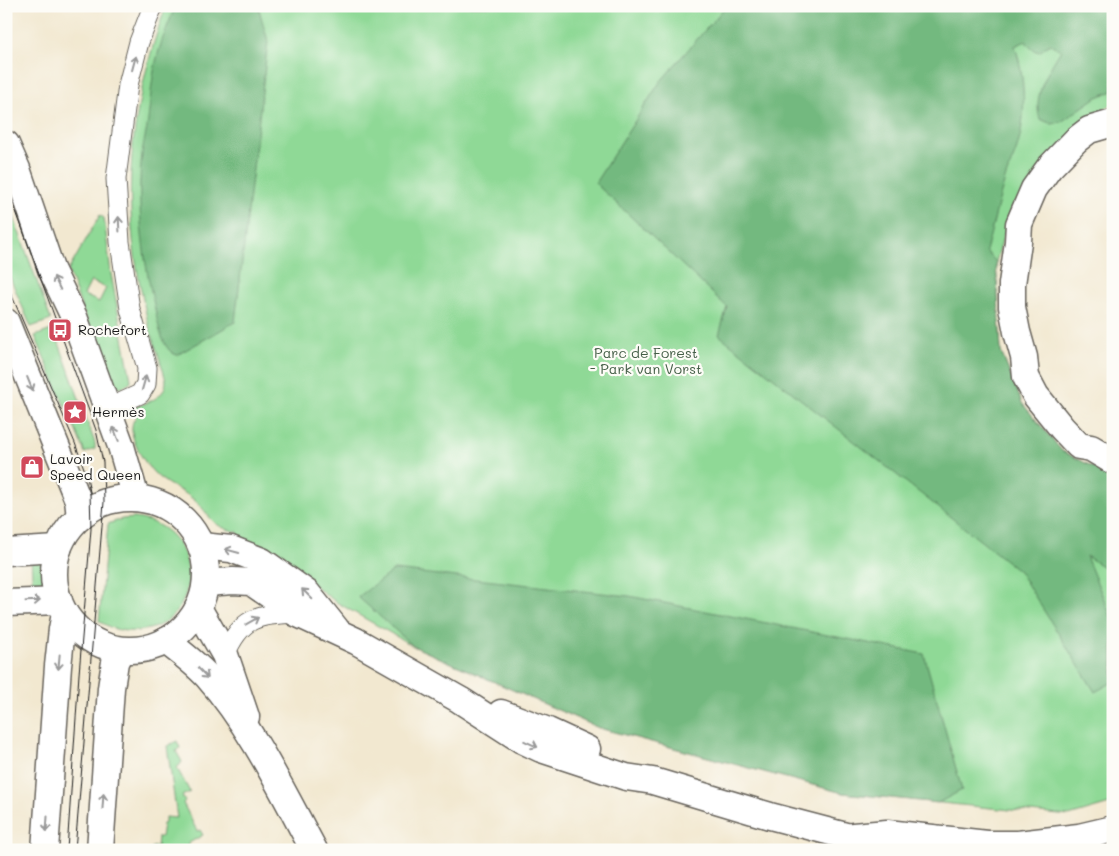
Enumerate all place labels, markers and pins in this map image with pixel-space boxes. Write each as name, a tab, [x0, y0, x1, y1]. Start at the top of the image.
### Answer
bus stop icon: Rochefort	[47, 317, 73, 343]
place label: Rochefort	[78, 320, 147, 339]
place icon: Hermès	[62, 399, 88, 425]
place label: Hermès	[92, 402, 145, 421]
place label: Lavoir Speed Queen	[50, 449, 141, 484]
shop icon: Lavoir Speed Queen	[19, 454, 45, 480]

